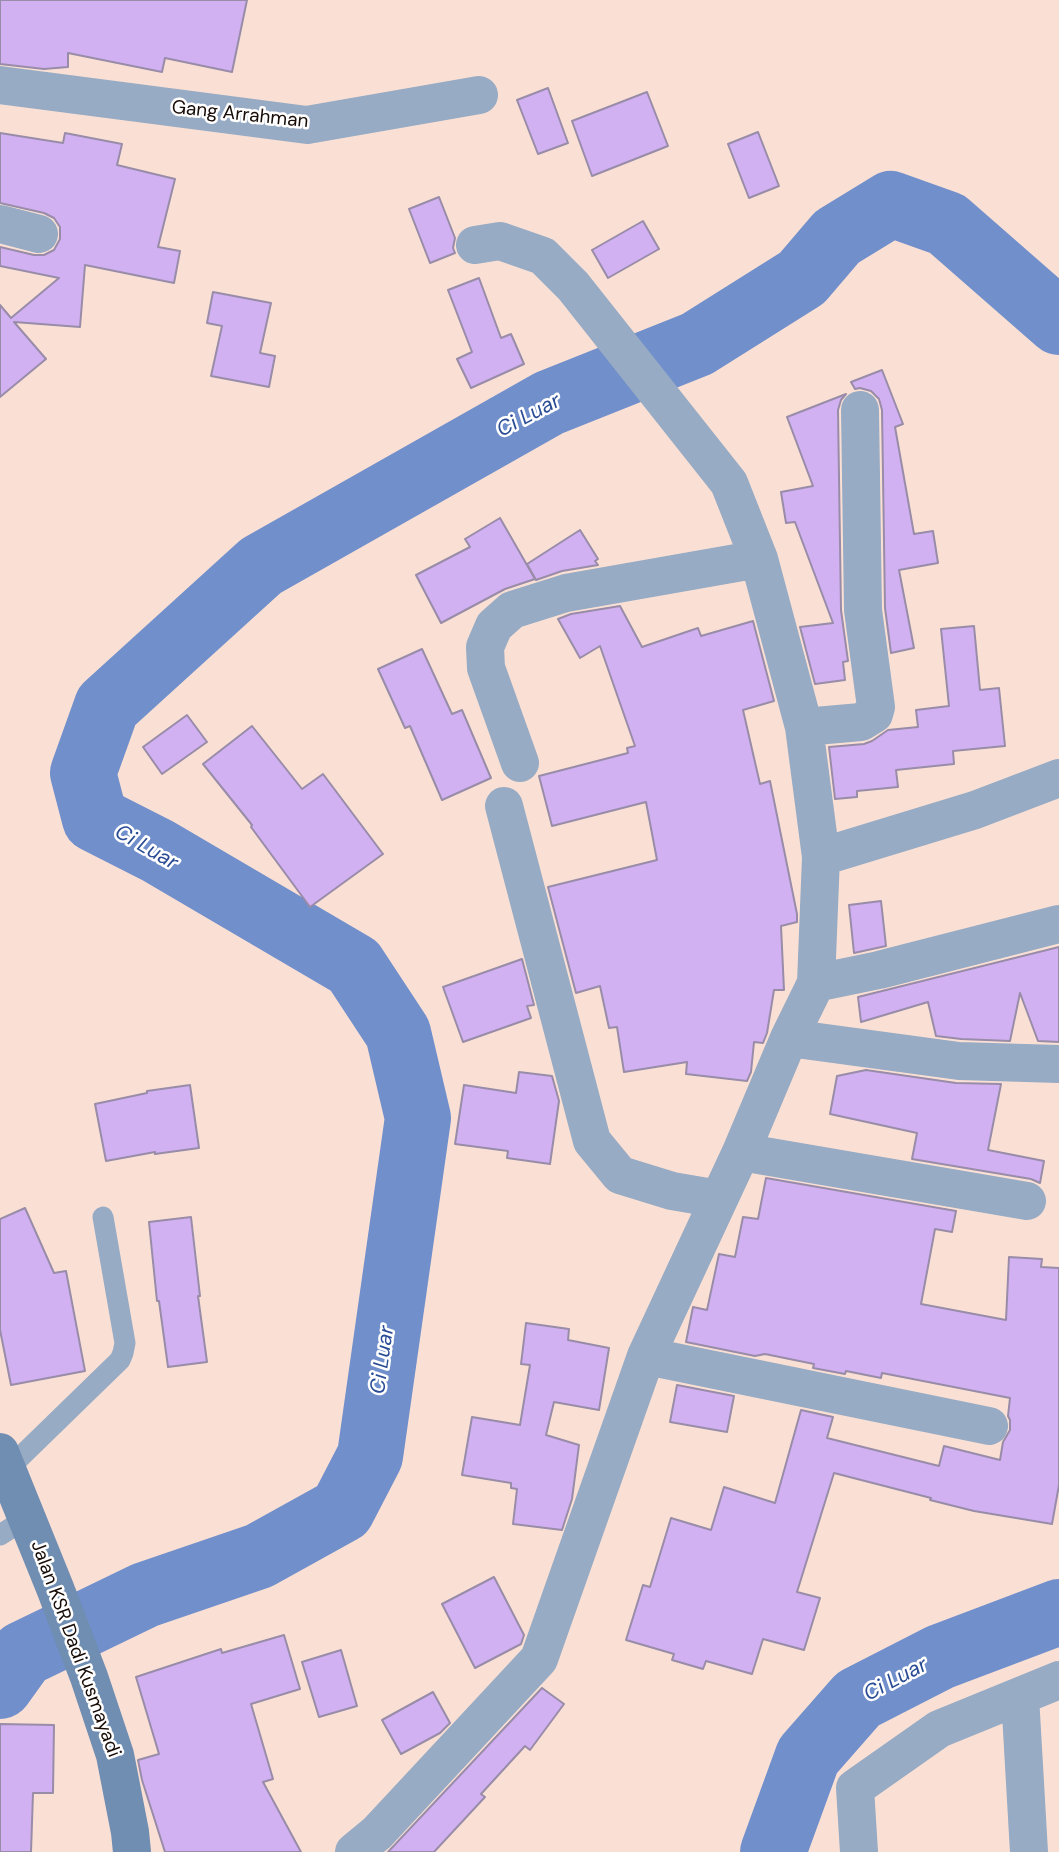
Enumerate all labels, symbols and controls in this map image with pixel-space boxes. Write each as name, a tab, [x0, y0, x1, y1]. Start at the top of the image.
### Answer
street label: Gang Arrahman	[170, 96, 310, 134]
water label: Ci Luar	[493, 389, 565, 443]
water label: Ci Luar	[110, 820, 182, 876]
water label: Ci Luar	[366, 1324, 400, 1396]
street label: Jalan KSR Dadi Kusmayadi	[25, 1538, 125, 1760]
water label: Ci Luar	[860, 1653, 932, 1707]

